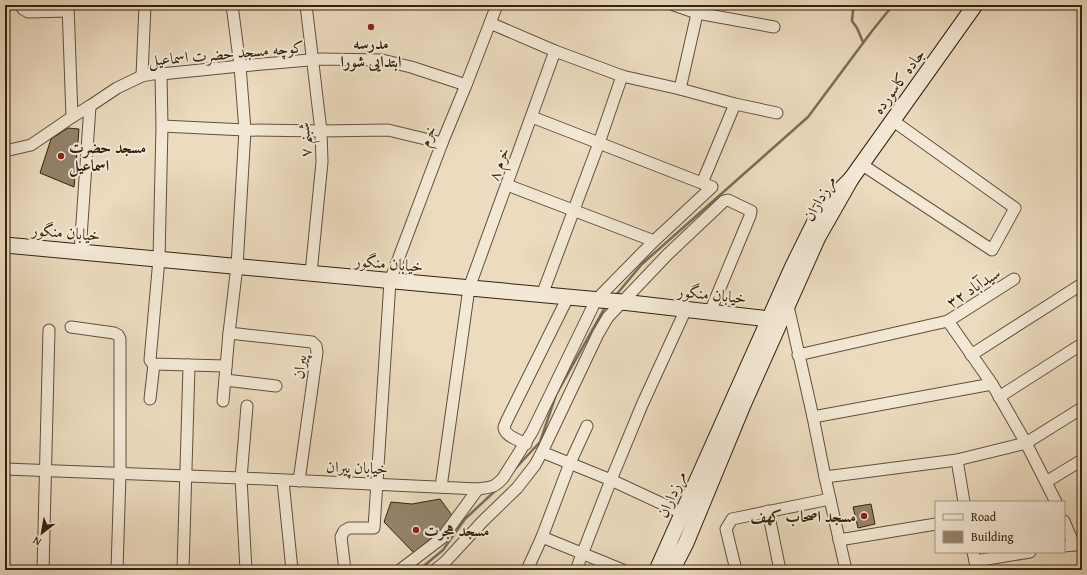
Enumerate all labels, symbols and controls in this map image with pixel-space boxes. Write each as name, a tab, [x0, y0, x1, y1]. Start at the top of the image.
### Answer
marker: مدرسه ابتدایی شورا	[366, 22, 376, 32]
place label: مدرسه ابتدایی شورا	[341, 31, 401, 73]
street label: کوچه مسجد حضرت اسماعیل	[147, 34, 305, 72]
street label: جاده کاسورده	[866, 43, 930, 119]
street label: شبنم ۷	[291, 122, 322, 158]
street label: خرم	[412, 122, 445, 151]
place label: مسجد حضرت اسماعیل	[69, 135, 146, 177]
street label: خرم ۸	[481, 144, 518, 185]
marker: مسجد حضرت اسماعیل	[56, 151, 66, 161]
street label: مرزداران	[797, 171, 841, 225]
street label: خیابان منگور	[29, 217, 101, 247]
street label: خیابان منگور	[352, 248, 424, 278]
street label: سیدآباد ۳۲	[941, 261, 1005, 313]
street label: خیابان منگور	[675, 278, 748, 310]
street label: پیران	[286, 352, 313, 381]
street label: خیابان پیران	[326, 454, 388, 480]
street label: مرزداران	[650, 467, 692, 521]
legend	[935, 501, 1065, 553]
place label: مسجد اصحاب کهف	[750, 504, 856, 528]
text: Road	[971, 508, 997, 525]
marker: مسجد اصحاب کهف	[859, 511, 869, 521]
north arrow	[22, 513, 62, 553]
place label: مسجد هجرت	[424, 518, 490, 542]
marker: مسجد هجرت	[411, 525, 421, 535]
text: Building	[971, 528, 1014, 545]
text: N	[29, 532, 44, 550]

